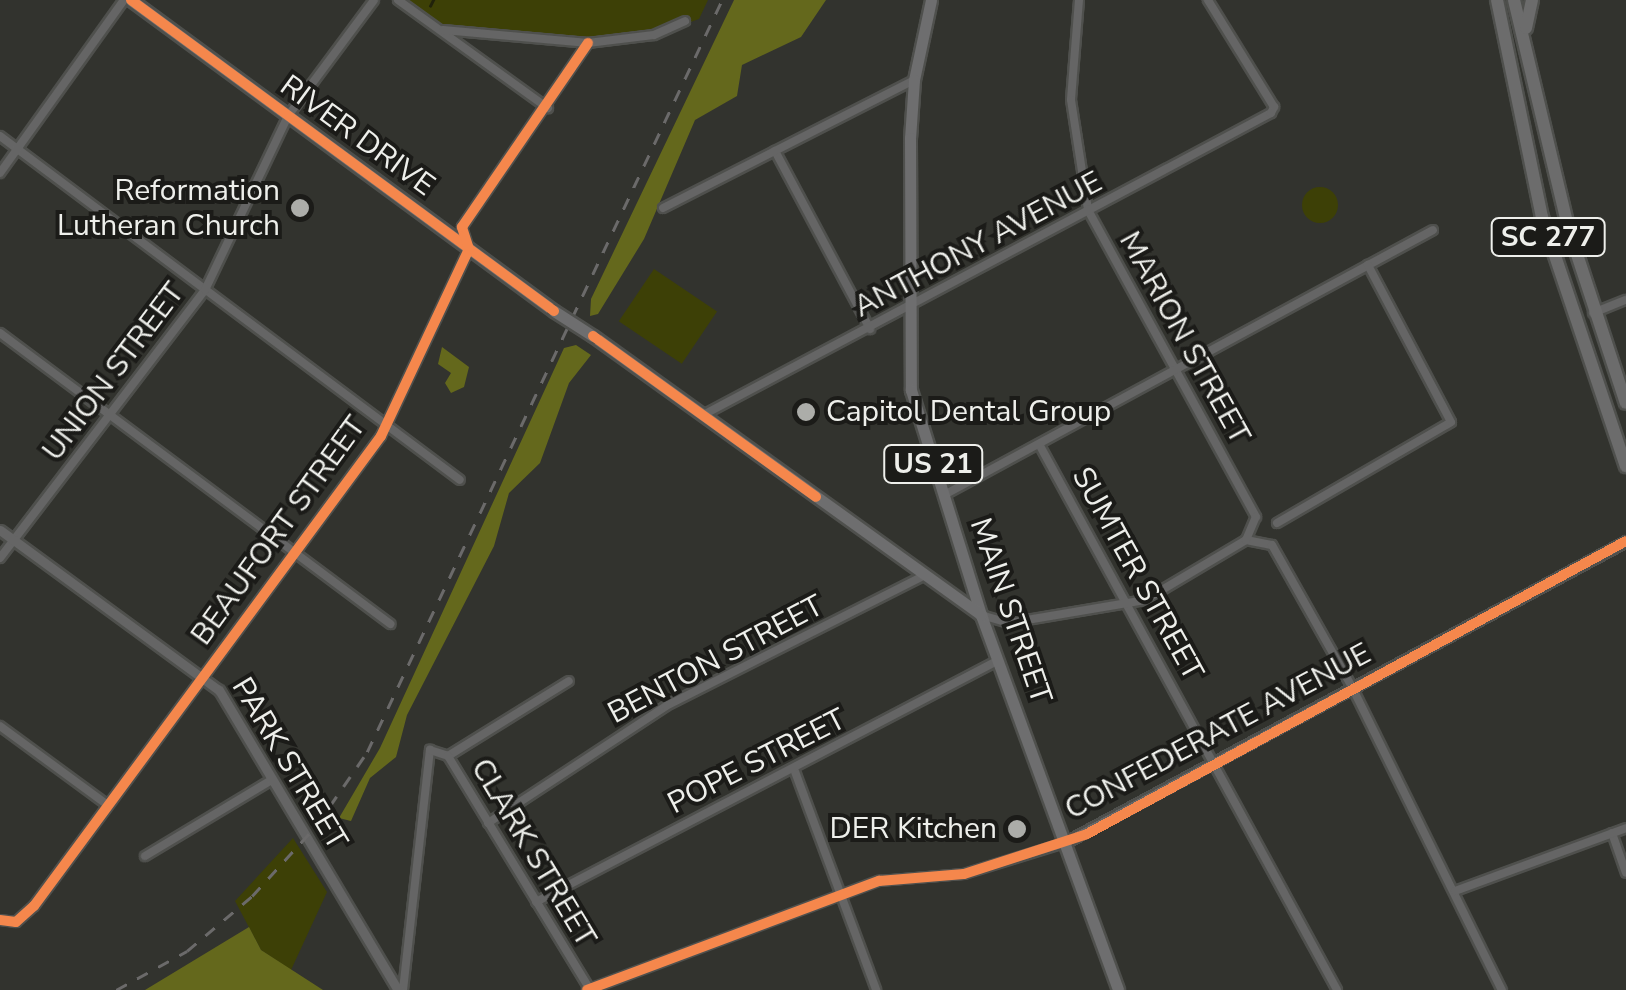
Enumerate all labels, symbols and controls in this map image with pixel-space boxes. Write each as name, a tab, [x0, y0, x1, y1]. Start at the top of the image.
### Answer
street label: RIVER DRIVE	[273, 68, 441, 204]
street label: ANTHONY AVENUE	[848, 164, 1108, 326]
place label: Reformation Lutheran Church	[57, 173, 280, 244]
marker: Reformation Lutheran Church	[289, 197, 311, 219]
road number: SC 277	[1490, 214, 1606, 260]
street label: MARION STREET	[1111, 226, 1257, 450]
street label: UNION STREET	[35, 276, 193, 468]
place label: Capitol Dental Group	[826, 394, 1111, 430]
marker: Capitol Dental Group	[795, 401, 817, 423]
street label: BEAUFORT STREET	[184, 410, 374, 652]
road number: US 21	[883, 441, 983, 487]
street label: SUMTER STREET	[1064, 461, 1210, 687]
street label: MAIN STREET	[961, 513, 1059, 709]
street label: BENTON STREET	[602, 588, 830, 732]
street label: CONFEDERATE AVENUE	[1059, 636, 1377, 828]
street label: PARK STREET	[224, 672, 354, 856]
street label: POPE STREET	[662, 702, 852, 822]
street label: CLARK STREET	[463, 752, 603, 954]
place label: DER Kitchen	[829, 811, 997, 847]
marker: DER Kitchen	[1006, 818, 1028, 840]

